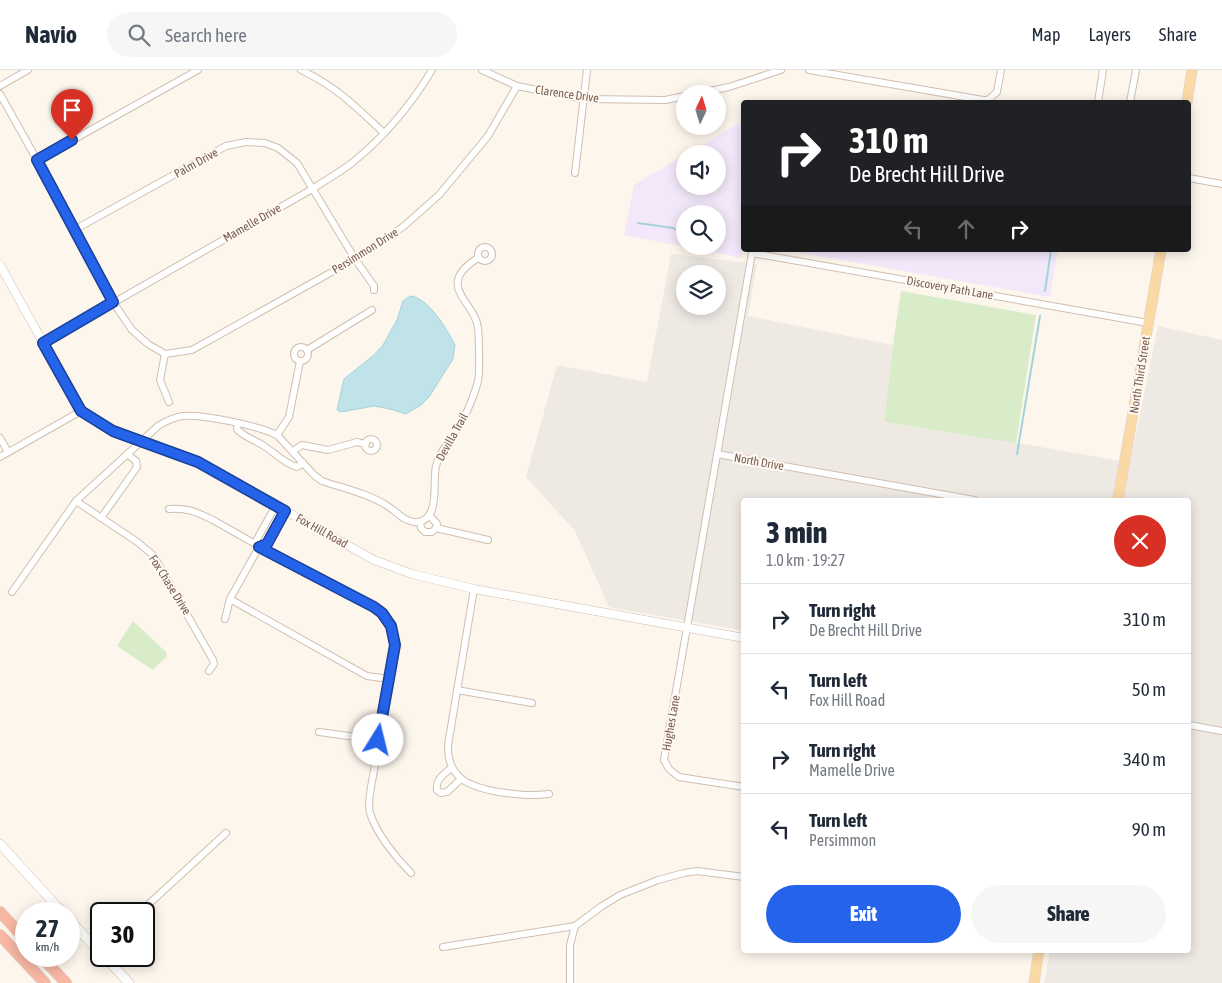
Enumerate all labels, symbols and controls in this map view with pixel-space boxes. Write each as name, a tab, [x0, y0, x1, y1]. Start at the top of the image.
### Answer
search box	[107, 12, 457, 57]
text: Navio	[25, 21, 77, 48]
icon: search	[125, 21, 153, 49]
text: Search here	[165, 24, 247, 46]
text: Map	[1031, 24, 1060, 45]
text: Layers	[1088, 24, 1131, 45]
text: Share	[1159, 24, 1197, 45]
street label: Clarence Drive	[534, 83, 600, 105]
north arrow	[676, 85, 726, 135]
map controls	[676, 85, 726, 315]
pin	[51, 89, 93, 140]
icon: arrive	[58, 96, 86, 124]
icon: right	[766, 120, 831, 185]
text: 310 m	[849, 120, 928, 160]
street label: Palm Drive	[172, 145, 220, 181]
button: sound	[676, 145, 726, 195]
text: De Brecht Hill Drive	[849, 161, 1005, 187]
street label: Mamelle Drive	[221, 201, 283, 245]
button: search	[676, 205, 726, 255]
icon: left	[899, 215, 927, 243]
icon: ahead	[952, 215, 980, 243]
icon: right	[1005, 215, 1033, 243]
street label: Persimmon Drive	[329, 225, 401, 277]
button: layers	[676, 265, 726, 315]
street label: Discovery Path Lane	[906, 273, 994, 303]
street label: North Third Street	[1127, 335, 1153, 415]
street label: Devilla Trail	[433, 410, 471, 463]
street label: North Drive	[733, 451, 785, 473]
street label: Fox Hill Road	[294, 511, 350, 551]
text: 3 min	[766, 515, 827, 549]
button: close	[1114, 515, 1166, 567]
text: 1.0 km · 19:27	[766, 551, 845, 569]
street label: Fox Chase Drive	[146, 552, 194, 618]
text: Turn right	[809, 599, 876, 621]
icon: right	[766, 605, 794, 633]
text: 310 m	[1123, 608, 1166, 630]
text: De Brecht Hill Drive	[809, 621, 922, 639]
text: Turn left	[809, 669, 867, 691]
icon: left	[766, 675, 794, 703]
text: 50 m	[1132, 678, 1166, 700]
text: Fox Hill Road	[809, 691, 885, 709]
street label: Hughes Lane	[659, 694, 683, 752]
position arrow	[351, 713, 403, 765]
text: Turn right	[809, 739, 876, 761]
icon: right	[766, 745, 794, 773]
text: 340 m	[1123, 748, 1166, 770]
text: Mamelle Drive	[809, 761, 895, 779]
text: Turn left	[809, 809, 867, 831]
icon: left	[766, 815, 794, 843]
text: 90 m	[1132, 818, 1166, 840]
text: Persimmon	[809, 831, 876, 849]
button: Exit	[766, 885, 961, 943]
button: Share	[971, 885, 1166, 943]
speed limit sign: 30	[90, 902, 155, 967]
text: 27	[36, 914, 59, 942]
text: km/h	[36, 940, 59, 954]

